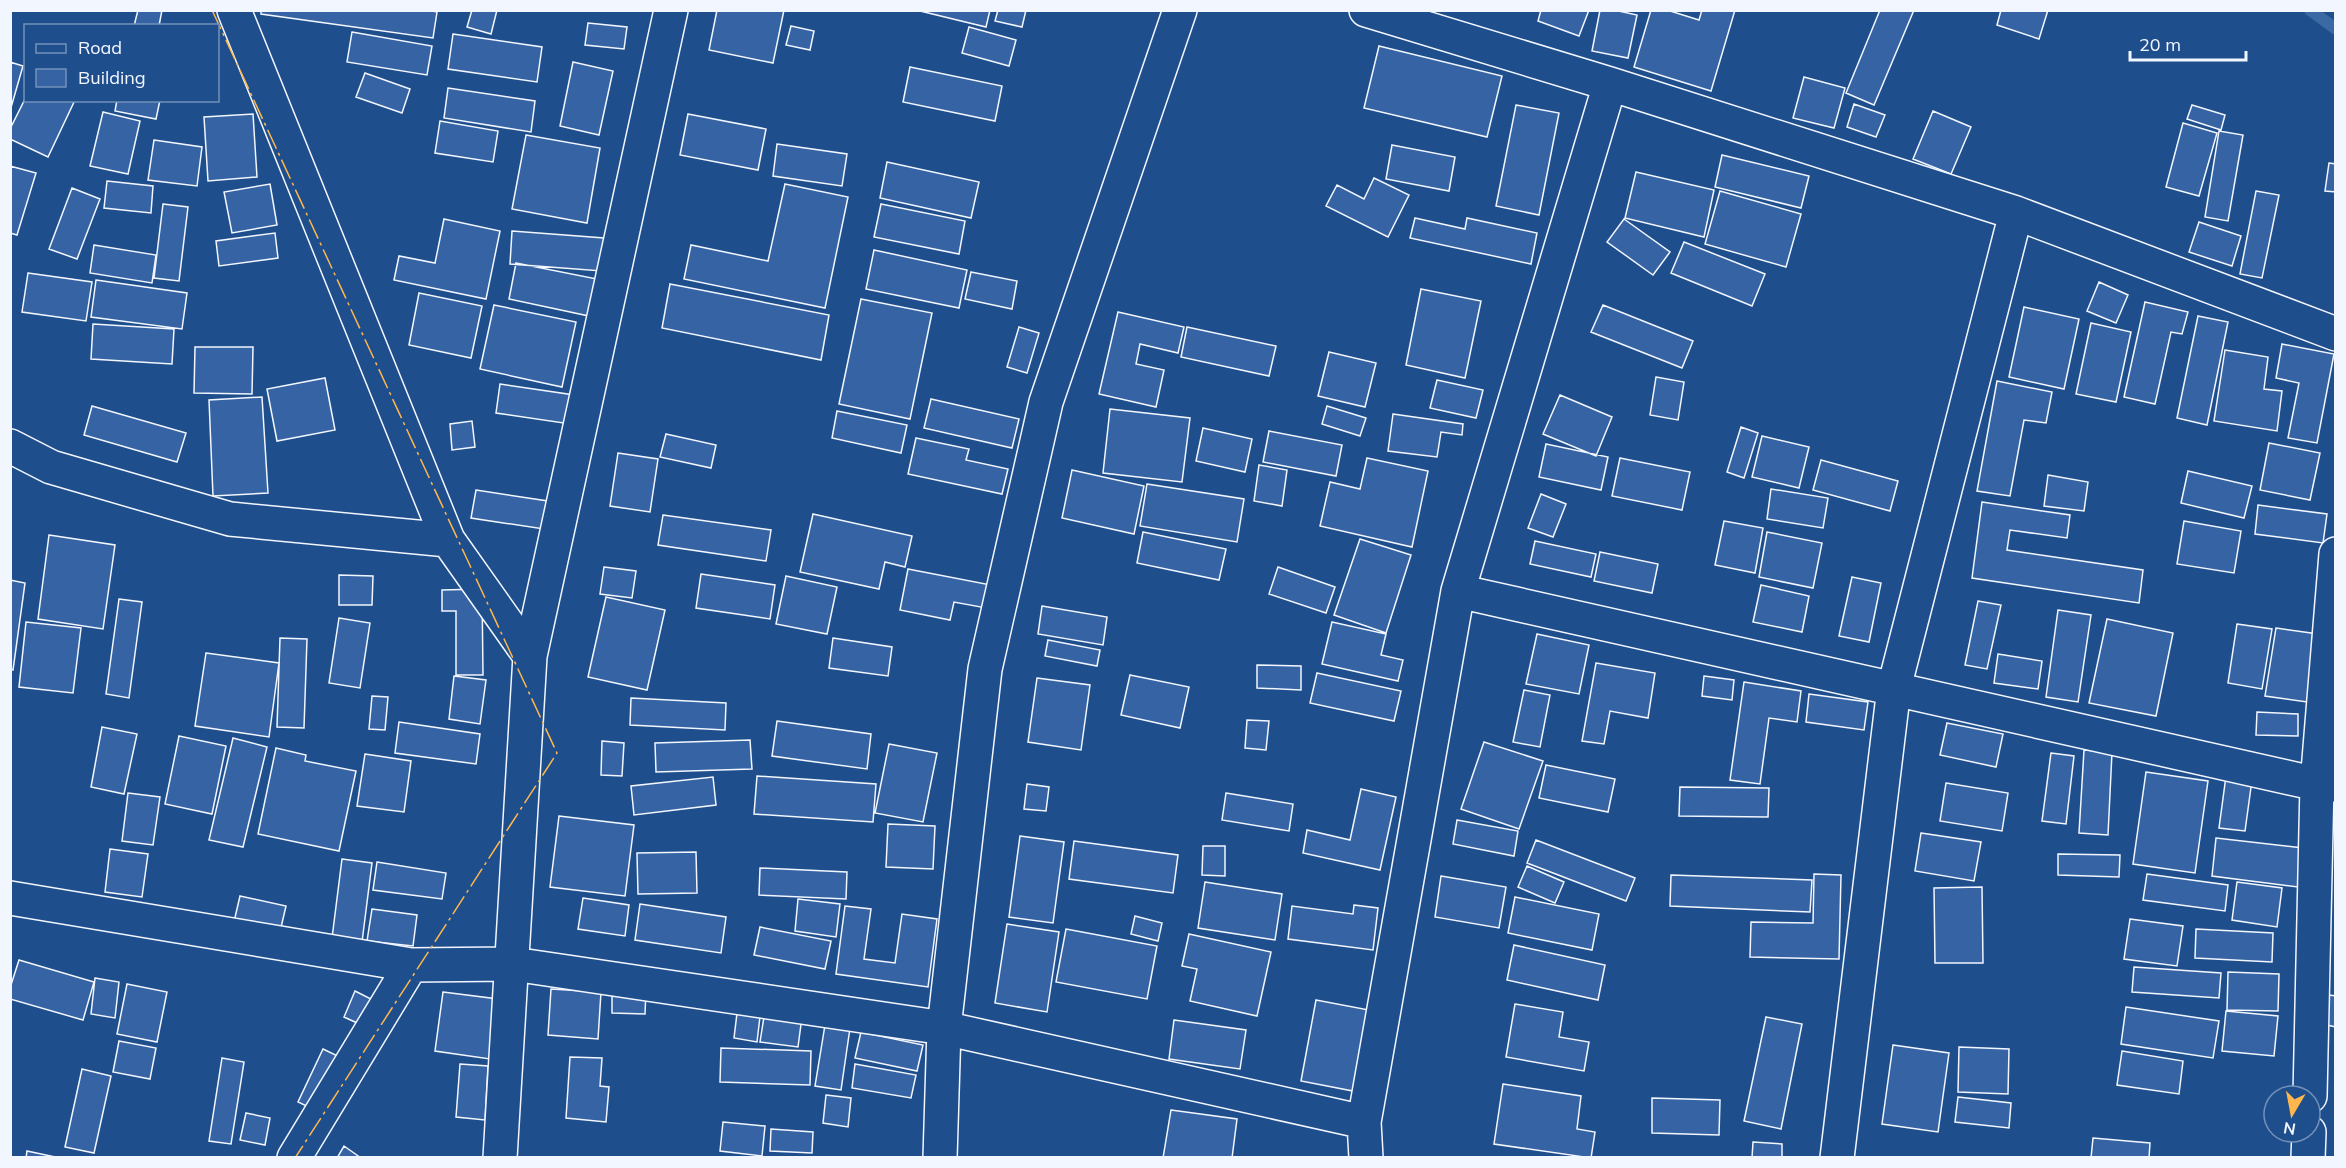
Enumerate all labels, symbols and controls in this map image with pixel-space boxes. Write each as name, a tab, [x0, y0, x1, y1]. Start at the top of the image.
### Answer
legend	[24, 24, 219, 102]
scale bar	[2130, 24, 2246, 62]
text: 20 m	[2139, 33, 2181, 56]
text: Road	[78, 36, 122, 59]
text: Building	[78, 66, 146, 89]
north arrow	[2262, 1084, 2322, 1144]
text: N	[2282, 1118, 2297, 1140]

